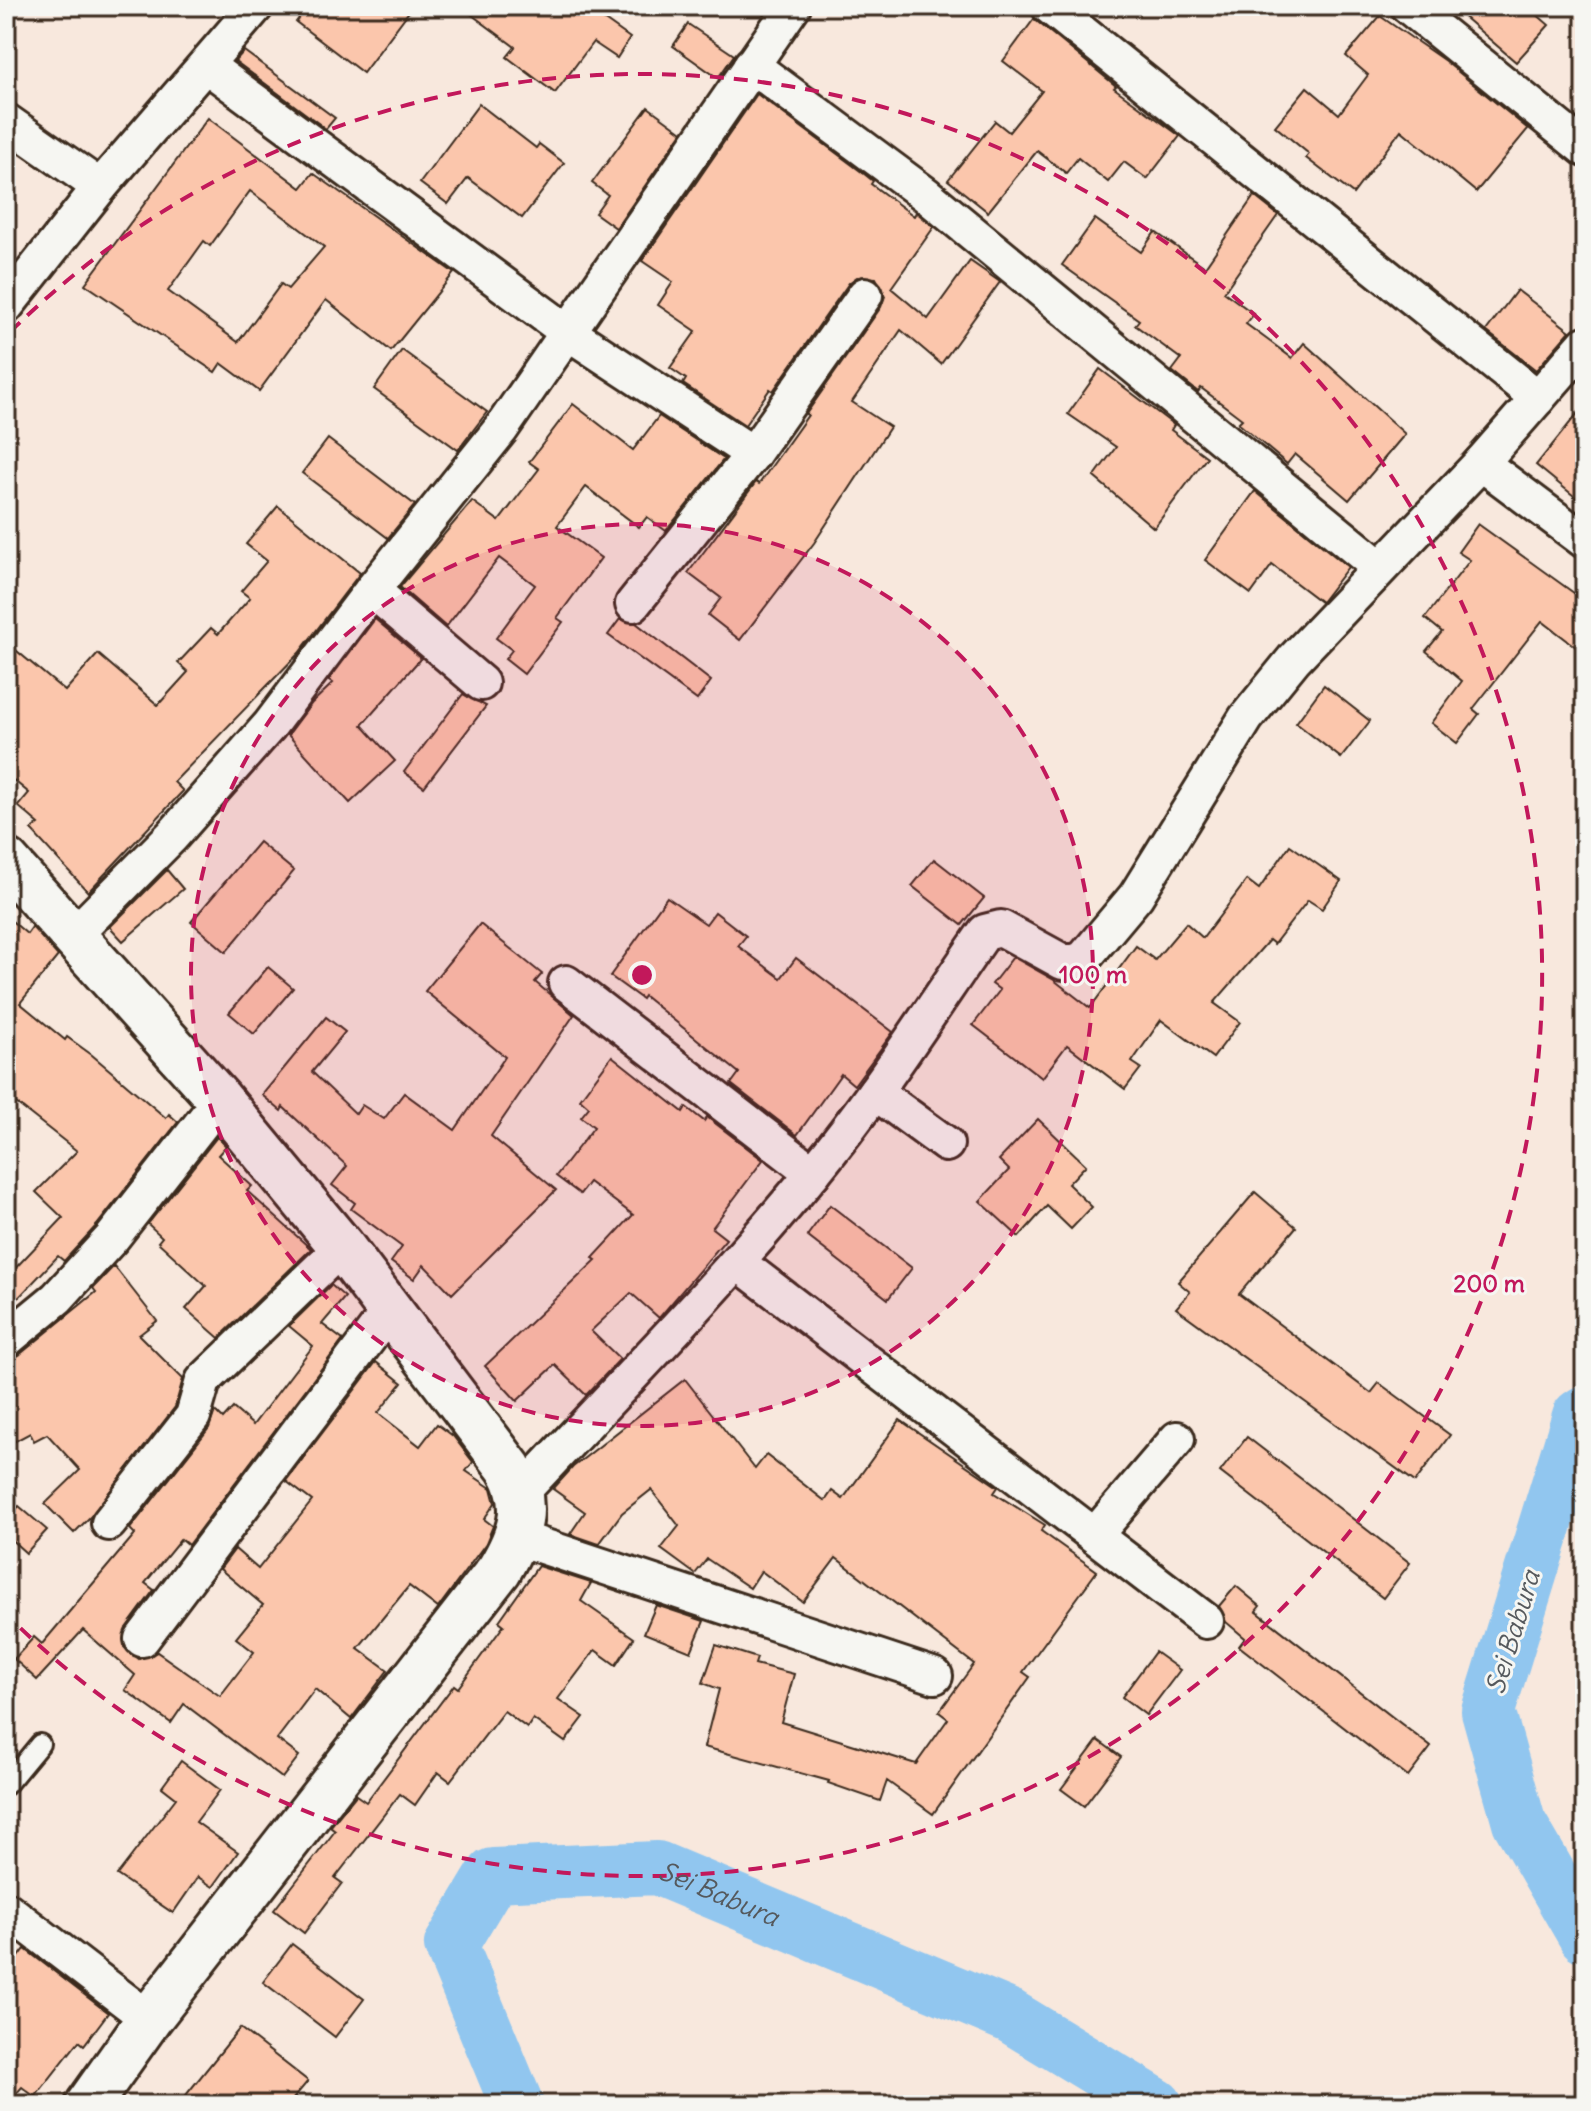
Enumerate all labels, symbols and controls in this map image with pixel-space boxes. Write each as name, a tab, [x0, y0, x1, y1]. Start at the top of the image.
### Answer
text: 100 m	[1059, 959, 1127, 989]
centre of rings	[628, 961, 656, 989]
text: 200 m	[1453, 1268, 1525, 1298]
water label: Sei Babura	[1478, 1565, 1547, 1697]
water label: Sei Babura	[654, 1854, 785, 1934]

